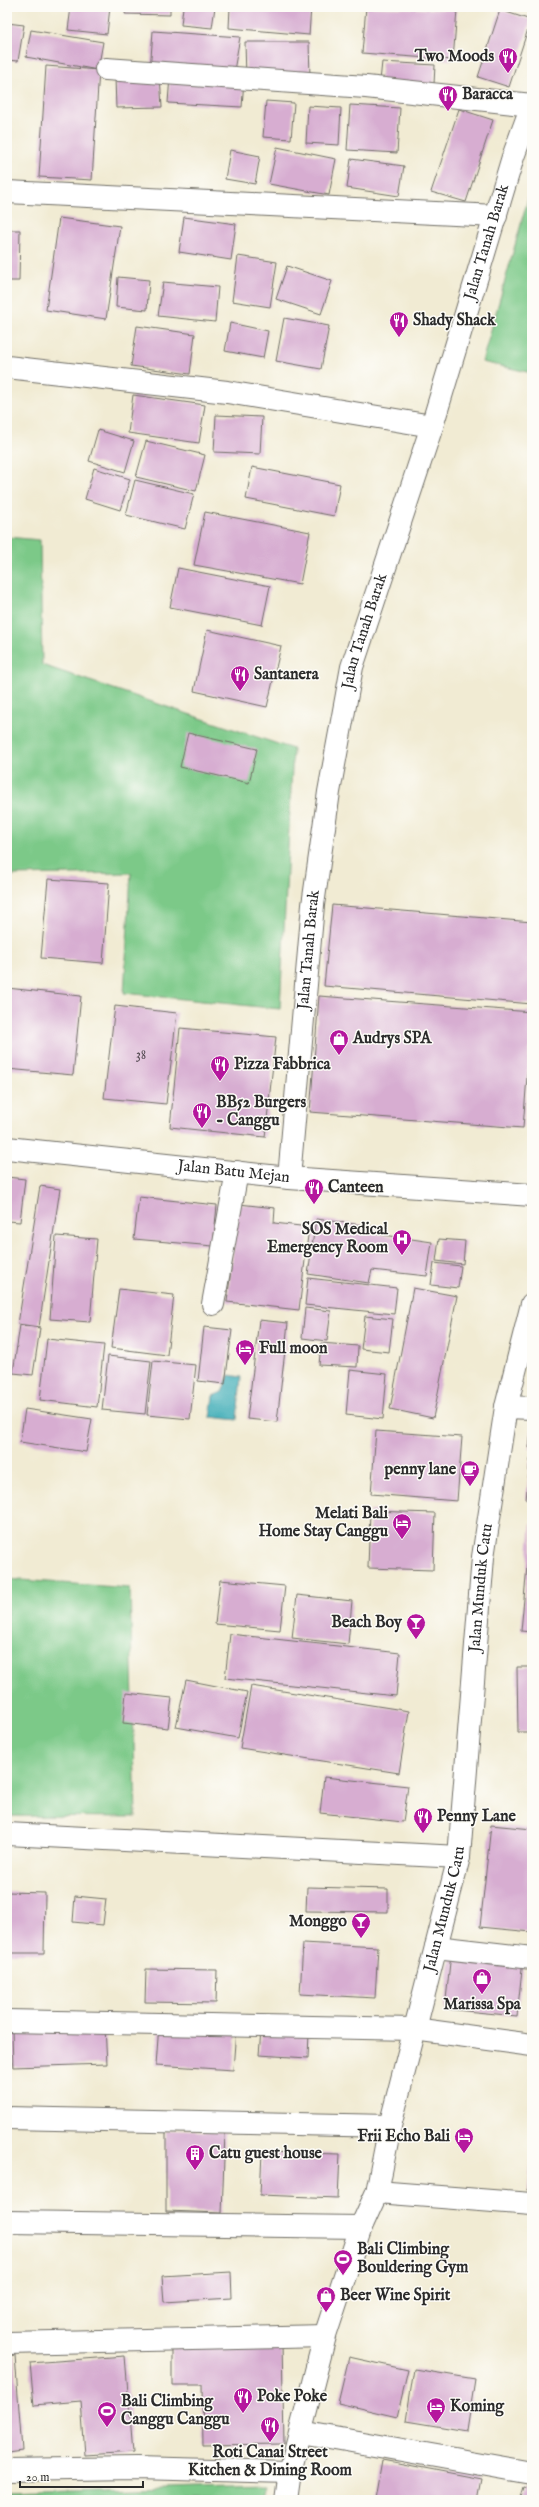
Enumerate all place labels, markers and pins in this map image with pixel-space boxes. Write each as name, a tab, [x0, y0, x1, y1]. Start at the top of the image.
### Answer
restaurant icon: Two Moods	[497, 46, 519, 74]
place label: Two Moods	[414, 47, 494, 67]
restaurant icon: Baracca	[437, 84, 459, 112]
place label: Baracca	[462, 85, 514, 105]
restaurant icon: Shady Shack	[388, 310, 410, 338]
place label: Shady Shack	[413, 311, 496, 331]
restaurant icon: Santanera	[229, 664, 251, 692]
place label: Santanera	[254, 665, 320, 685]
shop icon: Audrys SPA	[328, 1028, 350, 1056]
place label: Audrys SPA	[352, 1029, 433, 1049]
restaurant icon: Pizza Fabbrica	[209, 1054, 231, 1082]
place label: Pizza Fabbrica	[234, 1055, 332, 1075]
place label: BB52 Burgers - Canggu	[216, 1093, 306, 1131]
restaurant icon: BB52 Burgers - Canggu	[191, 1101, 213, 1129]
restaurant icon: Canteen	[303, 1177, 325, 1205]
place label: Canteen	[328, 1178, 384, 1198]
place label: SOS Medical Emergency Room	[267, 1220, 389, 1258]
hospital icon: SOS Medical Emergency Room	[391, 1228, 413, 1256]
hotel icon: Full moon	[234, 1338, 256, 1366]
place label: Full moon	[259, 1339, 328, 1359]
cafe icon: penny lane	[459, 1459, 481, 1487]
place label: penny lane	[384, 1460, 457, 1480]
place label: Melati Bali Home Stay Canggu	[258, 1504, 389, 1542]
hotel icon: Melati Bali Home Stay Canggu	[391, 1512, 413, 1540]
bar icon: Beach Boy	[405, 1612, 427, 1640]
place label: Beach Boy	[331, 1613, 403, 1633]
restaurant icon: Penny Lane	[412, 1806, 434, 1834]
place label: Penny Lane	[437, 1807, 516, 1827]
bar icon: Monggo	[350, 1911, 372, 1939]
place label: Monggo	[289, 1912, 347, 1932]
shop icon: Marissa Spa	[471, 1967, 493, 1995]
place label: Marissa Spa	[443, 1995, 522, 2015]
hotel icon: Frii Echo Bali	[453, 2126, 475, 2154]
place label: Frii Echo Bali	[357, 2127, 451, 2147]
building icon: Catu guest house	[184, 2143, 206, 2171]
place label: Catu guest house	[209, 2144, 323, 2164]
place label: Bali Climbing Bouldering Gym	[357, 2240, 469, 2278]
sports icon: Bali Climbing Bouldering Gym	[332, 2248, 354, 2276]
shop icon: Beer Wine Spirit	[315, 2285, 337, 2313]
place label: Beer Wine Spirit	[340, 2286, 451, 2306]
restaurant icon: Poke Poke	[232, 2386, 254, 2414]
place label: Poke Poke	[257, 2387, 328, 2407]
place label: Bali Climbing Canggu Canggu	[121, 2392, 230, 2430]
hotel icon: Koming	[425, 2396, 447, 2424]
place label: Koming	[450, 2397, 505, 2417]
sports icon: Bali Climbing Canggu Canggu	[96, 2400, 118, 2428]
restaurant icon: Roti Canai Street Kitchen & Dining Room	[259, 2415, 281, 2443]
place label: Roti Canai Street Kitchen & Dining Room	[188, 2443, 353, 2481]

